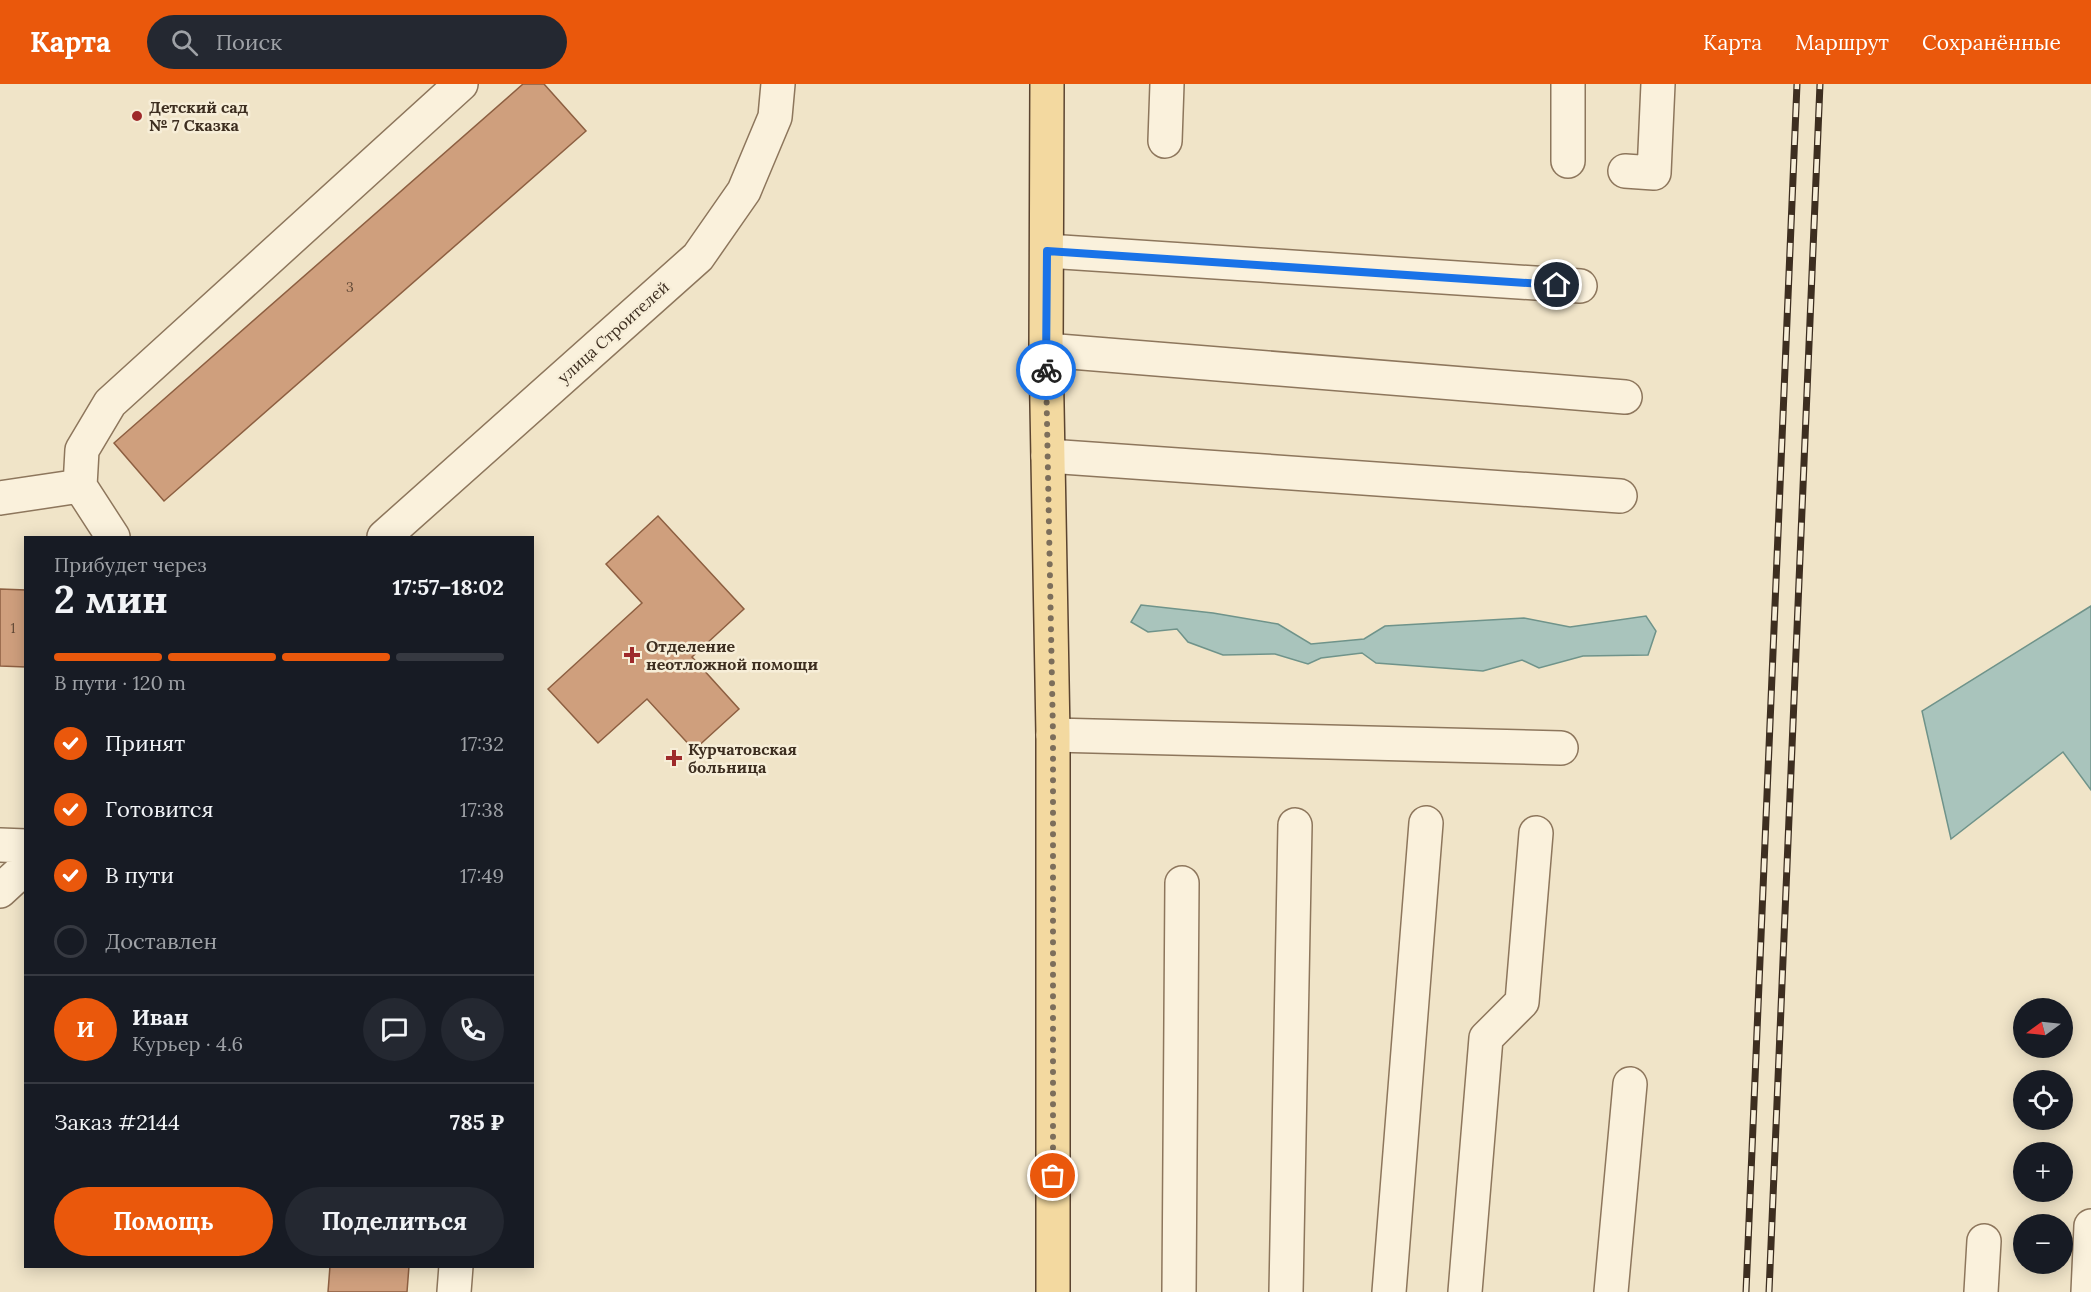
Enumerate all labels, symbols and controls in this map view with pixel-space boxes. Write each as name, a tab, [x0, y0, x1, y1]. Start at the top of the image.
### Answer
search box	[147, 15, 567, 69]
text: Карта	[30, 24, 111, 60]
icon: search	[168, 26, 201, 59]
text: Поиск	[216, 28, 282, 56]
text: Карта	[1703, 29, 1762, 56]
text: Маршрут	[1795, 29, 1889, 56]
text: Сохранённые	[1922, 29, 2061, 56]
place label: Детский сад № 7 Сказка	[149, 97, 249, 135]
marker: Детский сад № 7 Сказка	[130, 109, 144, 123]
pin	[1531, 259, 1582, 310]
icon: home	[1540, 268, 1573, 301]
street label: улица Строителей	[553, 277, 673, 387]
house number: 3	[346, 278, 354, 296]
courier	[1016, 340, 1076, 400]
icon: bike	[1030, 354, 1063, 387]
text: Прибудет через	[54, 552, 207, 577]
text: 17:57–18:02	[392, 573, 504, 601]
text: 2 мин	[54, 574, 168, 624]
house number: 1	[10, 619, 16, 637]
place label: Отделение неотложной помощи	[646, 636, 818, 674]
marker: Отделение неотложной помощи	[623, 646, 641, 664]
text: В пути · 120 m	[54, 670, 186, 695]
icon: check	[54, 727, 87, 760]
text: Принят	[105, 729, 185, 757]
text: 17:32	[461, 731, 504, 756]
place label: Курчатовская больница	[688, 739, 797, 777]
marker: Курчатовская больница	[665, 749, 683, 767]
icon: check	[54, 793, 87, 826]
text: Готовится	[105, 795, 214, 823]
text: 17:38	[460, 797, 504, 822]
icon: check	[54, 859, 87, 892]
text: В пути	[105, 861, 174, 889]
text: 17:49	[460, 863, 504, 888]
text: Доставлен	[105, 927, 217, 955]
button: chat	[363, 998, 426, 1061]
button: phone	[441, 998, 504, 1061]
north arrow	[2013, 998, 2073, 1058]
map controls	[2013, 998, 2073, 1274]
text: Иван	[132, 1003, 189, 1031]
text: И	[76, 1015, 95, 1043]
text: Курьер · 4.6	[132, 1031, 243, 1056]
button: locate	[2013, 1070, 2073, 1130]
text: Заказ #2144	[54, 1108, 180, 1136]
text: 785 ₽	[450, 1108, 504, 1136]
button: +	[2013, 1142, 2073, 1202]
pin	[1027, 1150, 1078, 1201]
icon: bag	[1036, 1159, 1069, 1192]
button: Помощь	[54, 1187, 273, 1256]
button: Поделиться	[285, 1187, 504, 1256]
button: −	[2013, 1214, 2073, 1274]

